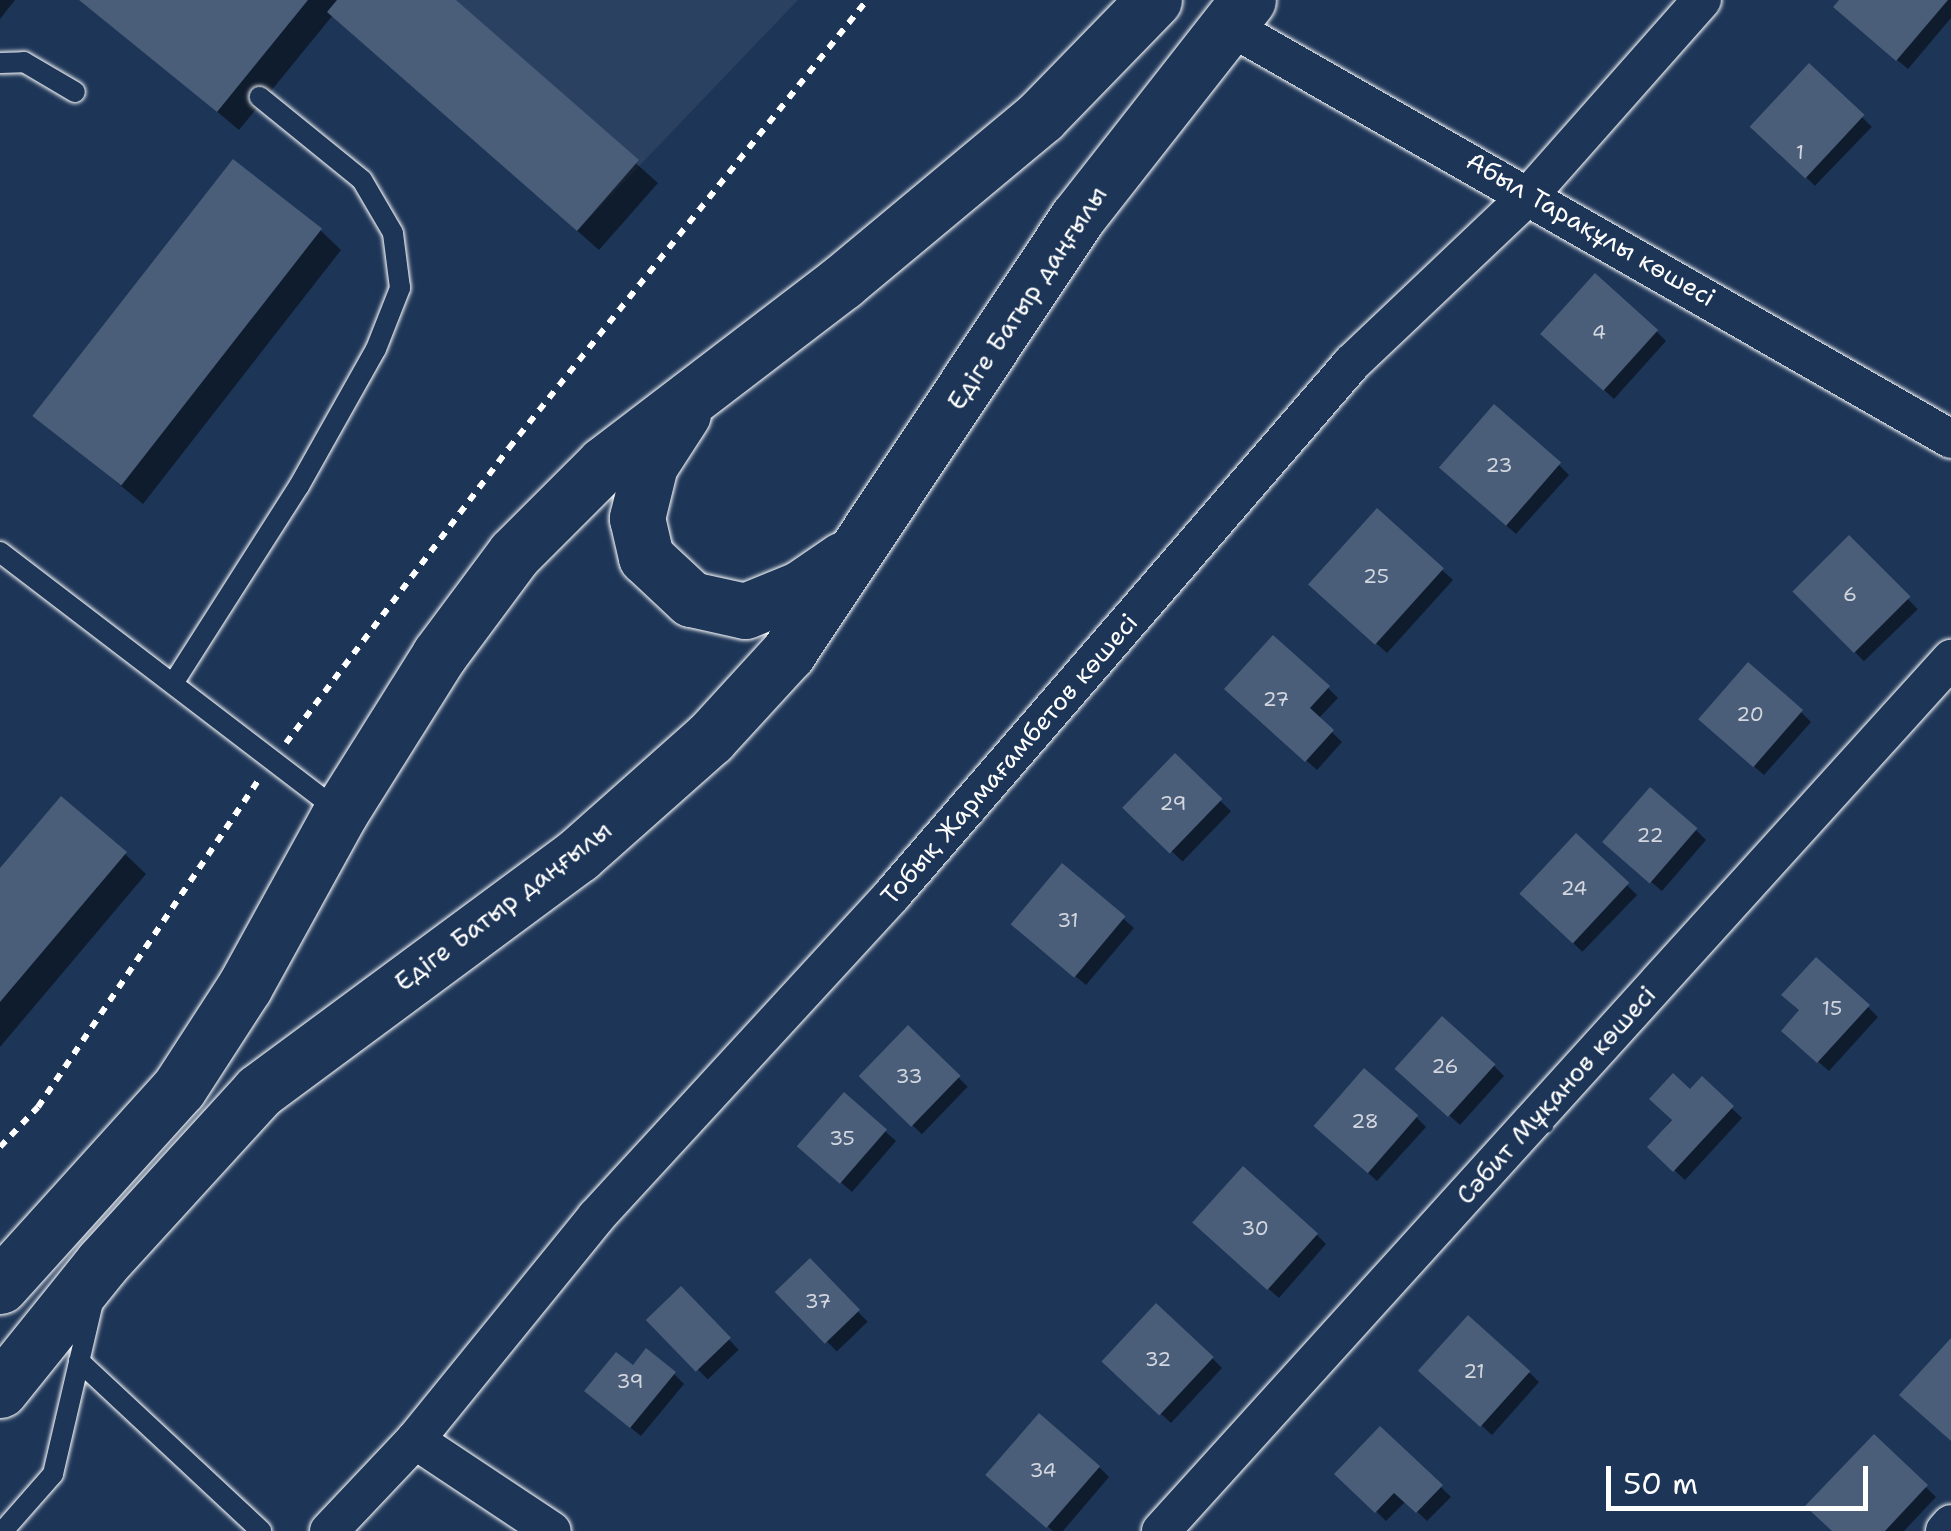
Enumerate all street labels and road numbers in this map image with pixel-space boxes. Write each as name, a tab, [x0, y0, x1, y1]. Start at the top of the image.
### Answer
street label: Абыл Тарақұлы көшесі	[1461, 145, 1721, 313]
street label: Едіге Батыр даңғылы	[941, 180, 1113, 416]
street label: Тобық Жармағамбетов көшесі	[874, 607, 1144, 911]
street label: Едіге Батыр даңғылы	[389, 815, 617, 997]
street label: Сәбит Мұқанов көшесі	[1450, 980, 1662, 1210]

